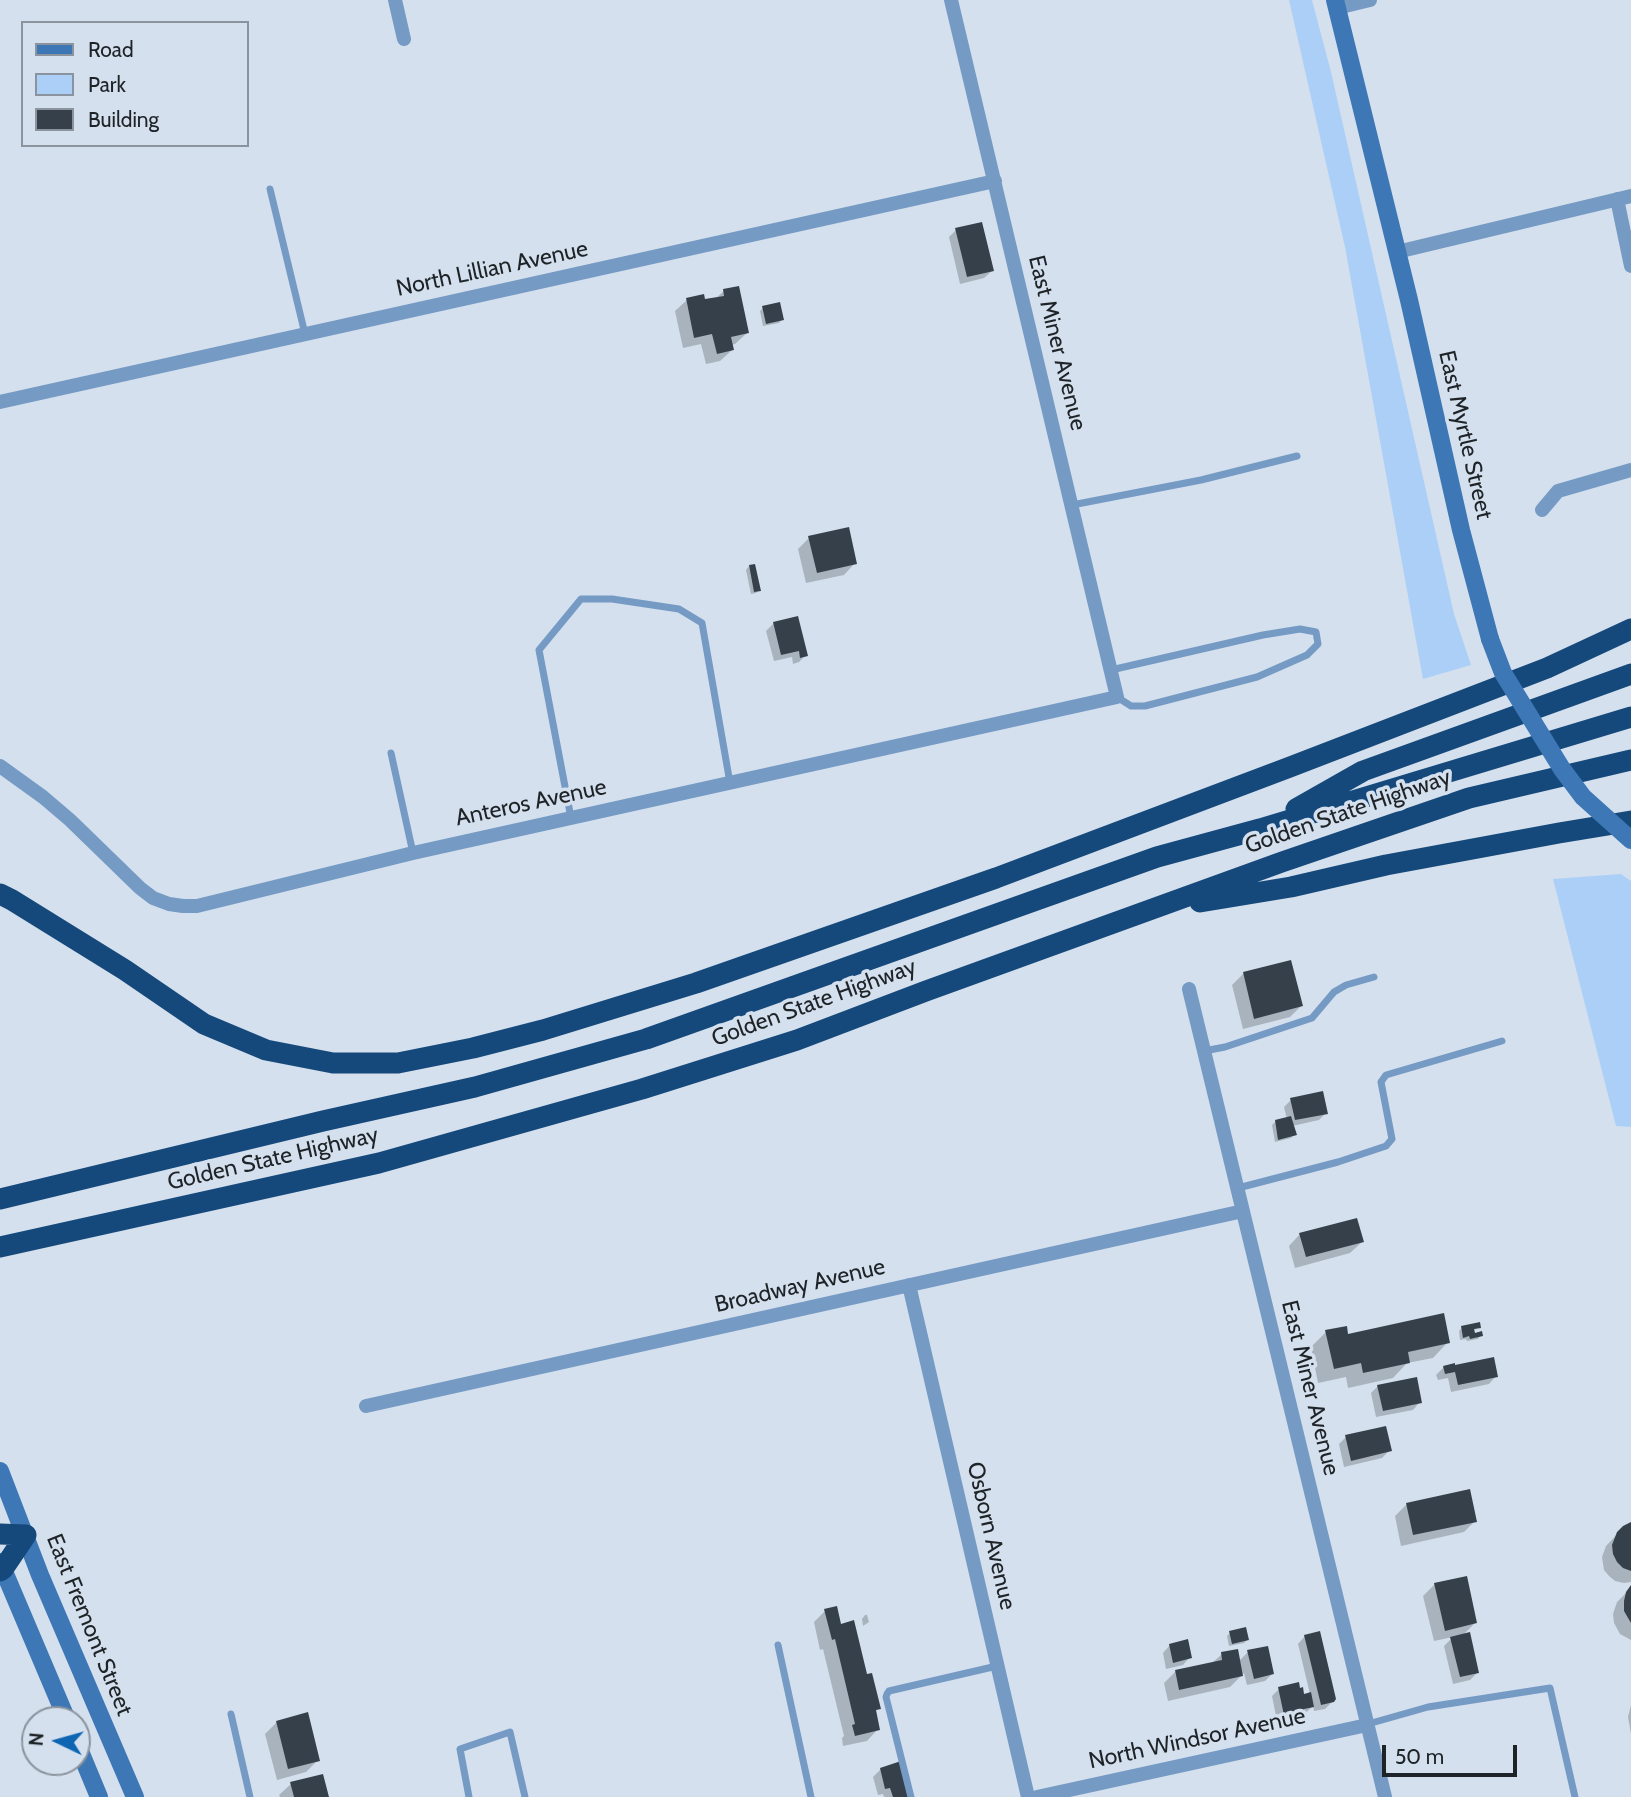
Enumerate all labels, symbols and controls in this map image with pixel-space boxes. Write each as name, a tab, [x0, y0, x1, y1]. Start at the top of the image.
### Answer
legend	[21, 21, 248, 147]
text: Road	[88, 37, 134, 62]
text: Park	[88, 72, 126, 97]
text: Building	[88, 107, 159, 132]
street label: North Lillian Avenue	[394, 235, 590, 303]
street label: East Miner Avenue	[1022, 253, 1092, 433]
street label: East Myrtle Street	[1432, 348, 1498, 522]
street label: Golden State Highway	[1242, 764, 1454, 860]
street label: Anteros Avenue	[453, 774, 609, 832]
street label: Golden State Highway	[708, 953, 920, 1053]
street label: Golden State Highway	[165, 1121, 381, 1197]
street label: Broadway Avenue	[712, 1253, 888, 1319]
street label: East Miner Avenue	[1275, 1298, 1345, 1478]
street label: Osborn Avenue	[961, 1459, 1021, 1613]
street label: East Fremont Street	[40, 1530, 138, 1720]
street label: North Windsor Avenue	[1086, 1703, 1308, 1775]
north arrow	[21, 1706, 91, 1776]
scale bar	[1386, 1730, 1521, 1774]
text: N	[25, 1732, 49, 1747]
text: 50 m	[1395, 1744, 1444, 1769]

